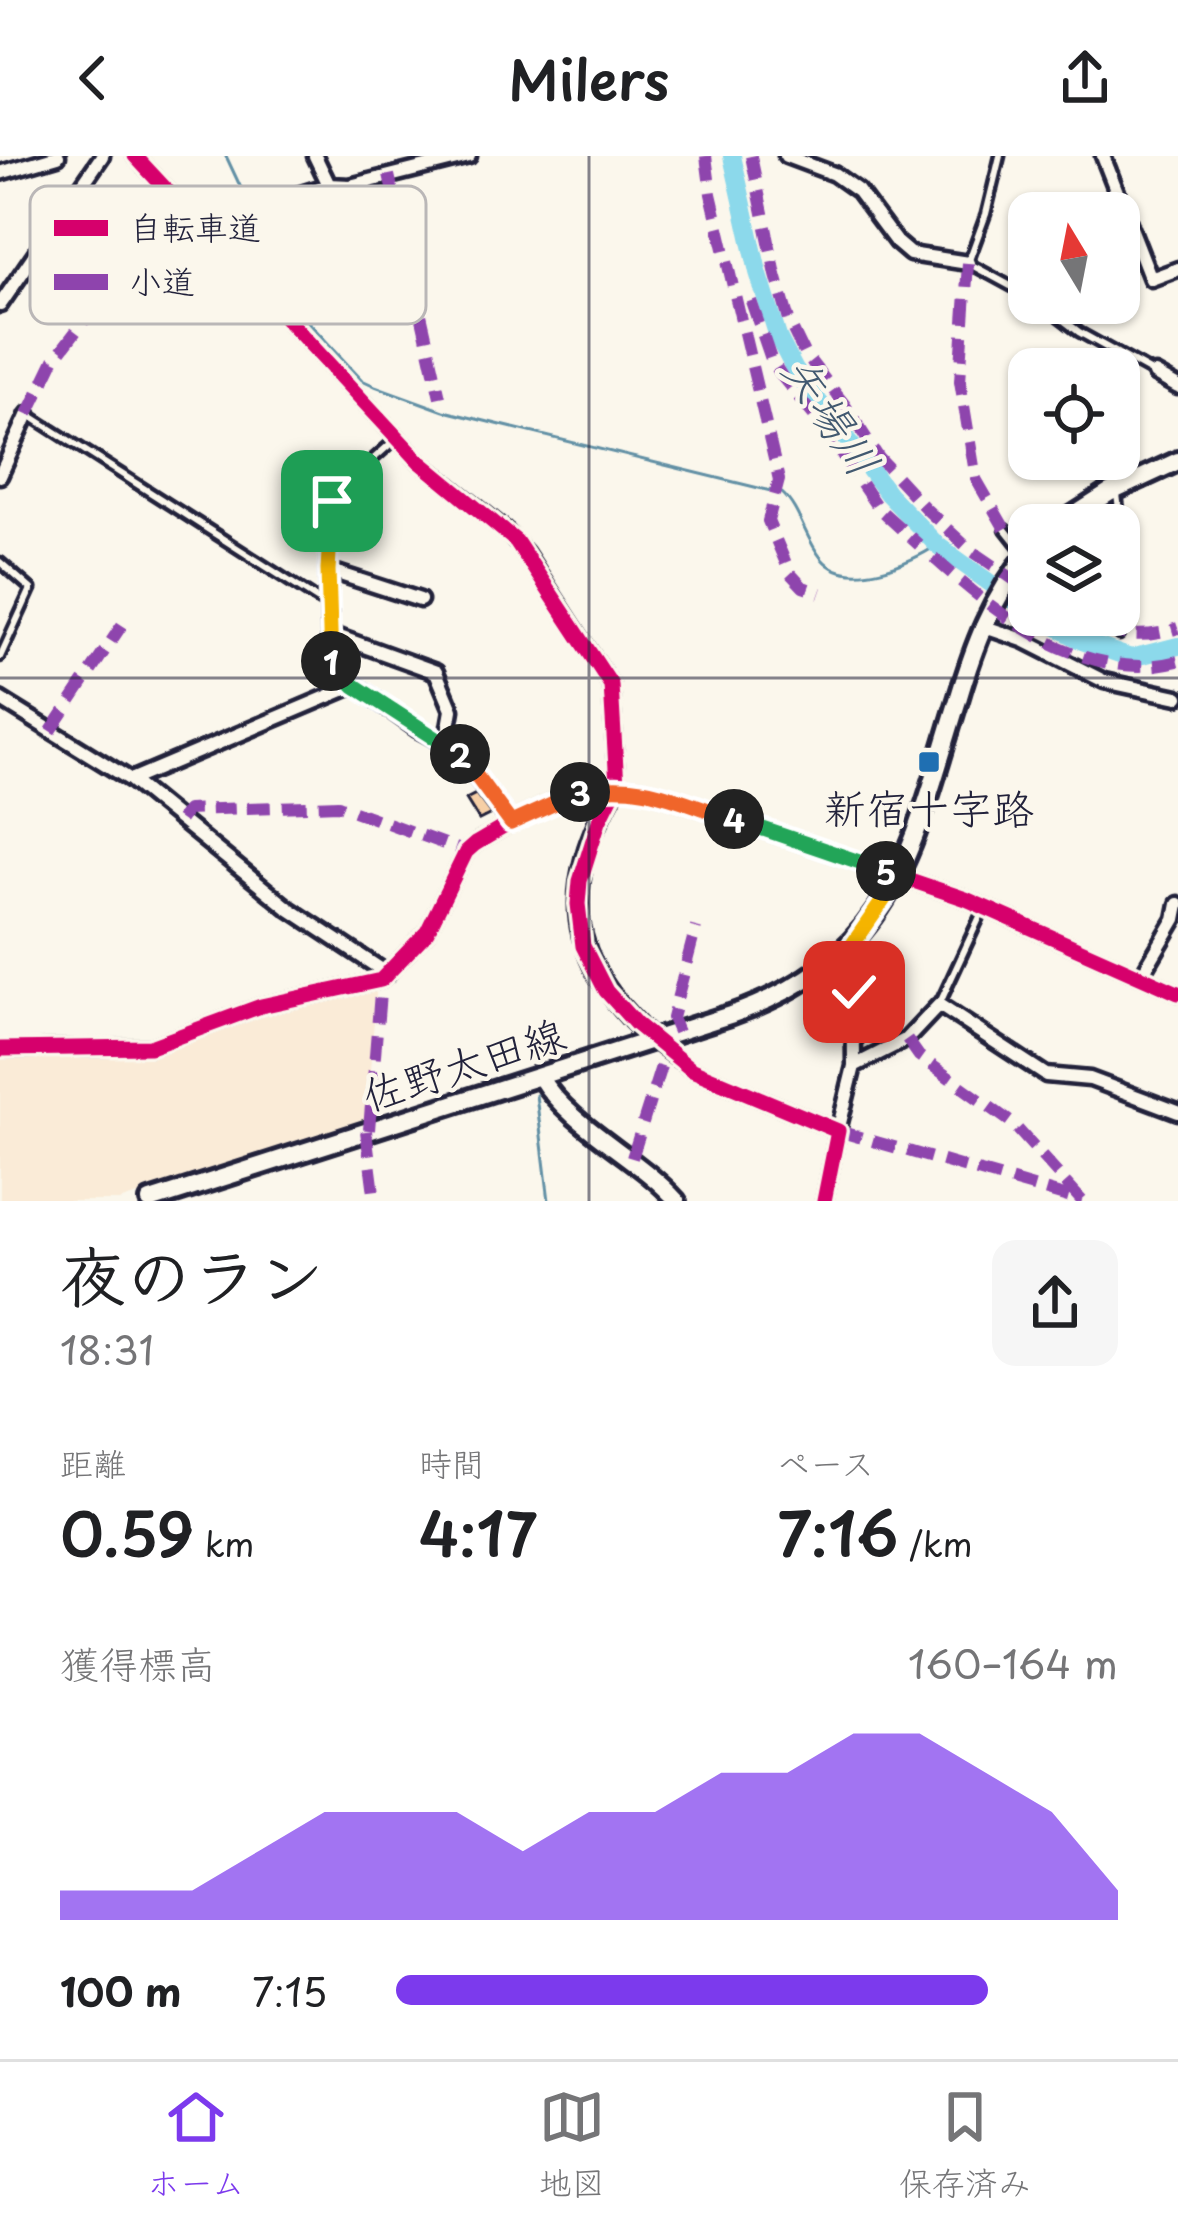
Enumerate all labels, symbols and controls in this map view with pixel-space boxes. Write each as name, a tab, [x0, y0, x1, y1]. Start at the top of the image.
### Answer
text: Milers	[509, 38, 669, 119]
icon: back	[60, 45, 126, 111]
icon: share	[1052, 45, 1118, 111]
legend	[30, 186, 426, 324]
north arrow	[1008, 192, 1140, 324]
map controls	[1008, 192, 1140, 636]
text: 自転車道	[129, 201, 261, 251]
text: 小道	[129, 255, 195, 305]
water label: 矢場川	[767, 339, 899, 489]
button: locate	[1008, 348, 1140, 480]
pin	[281, 450, 383, 552]
icon: arrive	[299, 468, 365, 534]
button: layers	[1008, 504, 1140, 636]
pin: 1	[301, 631, 361, 691]
text: 1	[323, 636, 339, 686]
pin: 2	[430, 724, 490, 784]
text: 2	[448, 729, 472, 779]
marker: 新宿十字路	[916, 749, 942, 775]
pin: 3	[550, 762, 610, 822]
text: 3	[569, 767, 591, 817]
place label: 新宿十字路	[824, 775, 1034, 838]
pin: 4	[704, 789, 764, 849]
text: 4	[723, 794, 745, 844]
pin: 5	[856, 841, 916, 901]
text: 5	[875, 846, 897, 896]
pin	[803, 941, 905, 1043]
icon: check	[821, 959, 887, 1025]
street label: 佐野太田線	[353, 1001, 573, 1125]
text: 夜のラン	[60, 1224, 324, 1323]
button: share	[992, 1240, 1118, 1366]
text: 18:31	[60, 1319, 154, 1378]
text: 距離	[60, 1437, 126, 1487]
text: 時間	[419, 1437, 485, 1487]
text: ペース	[777, 1437, 874, 1487]
text: 0.59	[60, 1487, 194, 1577]
text: 4:17	[419, 1487, 537, 1577]
text: 7:16	[777, 1487, 899, 1577]
text: km	[194, 1518, 254, 1568]
text: /km	[899, 1518, 972, 1568]
text: 獲得標高	[60, 1633, 216, 1692]
text: 160–164 m	[908, 1633, 1118, 1692]
text: 100 m	[60, 1961, 182, 2020]
text: 7:15	[252, 1961, 327, 2020]
tab: ホーム	[147, 2084, 245, 2206]
tab: 地図	[539, 2084, 605, 2206]
tab: 保存済み	[899, 2084, 1031, 2206]

